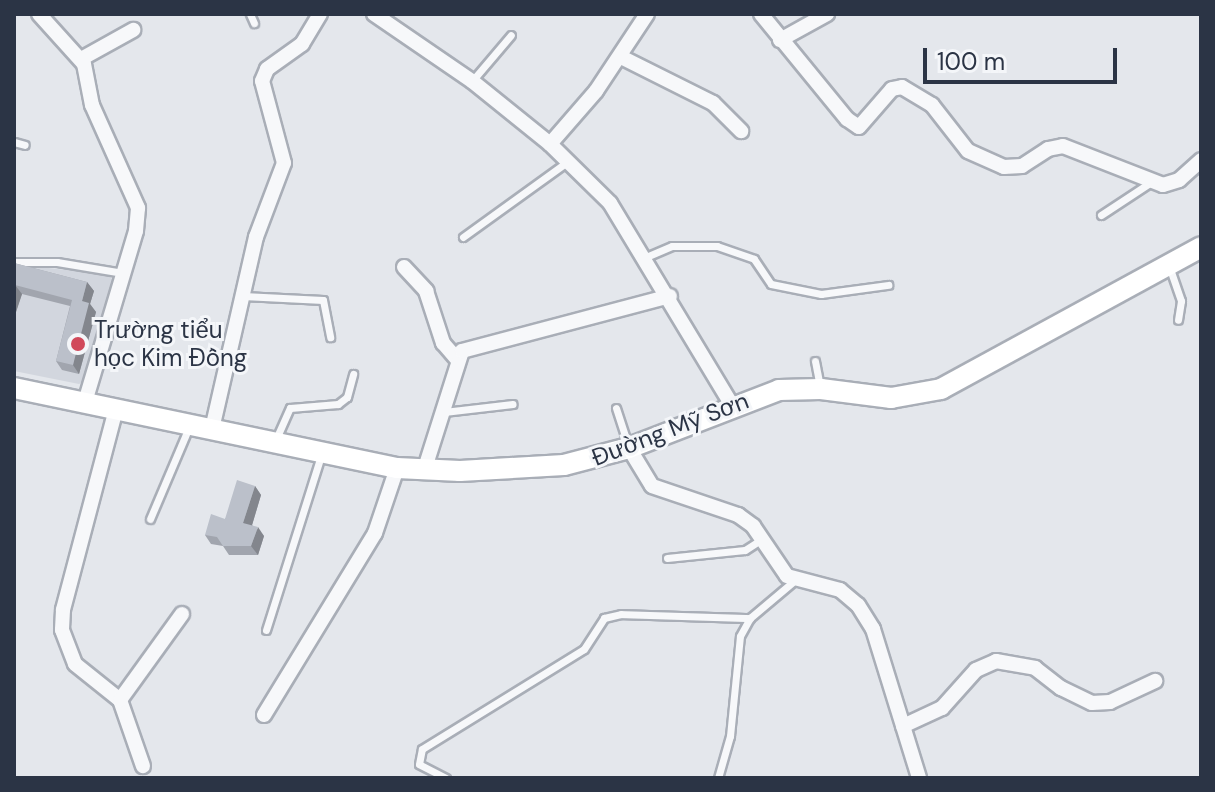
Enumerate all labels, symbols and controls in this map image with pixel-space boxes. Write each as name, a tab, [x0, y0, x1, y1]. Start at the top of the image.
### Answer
scale bar	[927, 32, 1121, 82]
text: 100 m	[937, 46, 1005, 77]
place label: Trường tiểu học Kim Đồng	[94, 316, 247, 372]
marker: Trường tiểu học Kim Đồng	[69, 335, 87, 353]
street label: Đường Mỹ Sơn	[587, 386, 753, 472]

